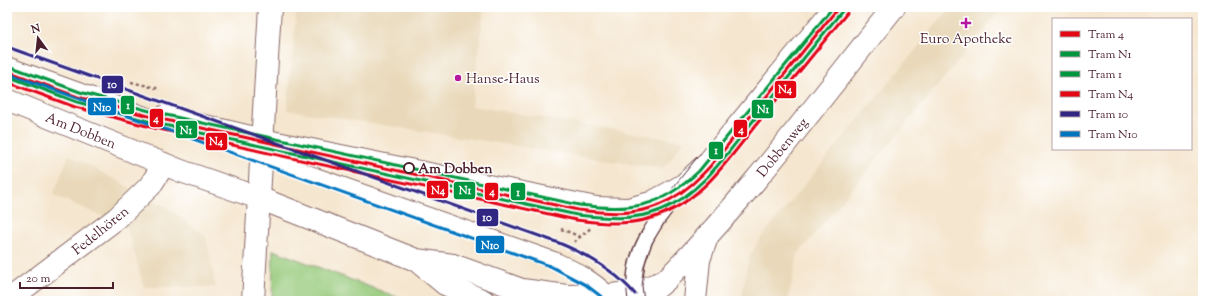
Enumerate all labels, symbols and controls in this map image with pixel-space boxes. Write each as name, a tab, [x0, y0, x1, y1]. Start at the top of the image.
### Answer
north arrow	[18, 18, 58, 58]
marker: Euro Apotheke	[961, 18, 971, 28]
legend	[1052, 18, 1192, 150]
text: N	[28, 20, 42, 38]
text: Tram 4	[1088, 26, 1124, 44]
place label: Euro Apotheke	[920, 30, 1012, 50]
text: Tram N1	[1088, 46, 1132, 64]
text: Tram 1	[1088, 66, 1122, 84]
place label: Hanse-Haus	[466, 70, 540, 90]
marker: Hanse-Haus	[453, 73, 463, 83]
line badge: 10	[101, 75, 124, 94]
text: 10	[106, 77, 117, 93]
line badge: N4	[774, 80, 797, 99]
text: N4	[777, 82, 793, 98]
text: Tram N4	[1088, 86, 1133, 104]
line badge: 1	[120, 95, 135, 115]
line badge: N10	[87, 97, 117, 116]
text: 1	[125, 98, 130, 114]
line badge: N1	[751, 99, 774, 119]
text: N10	[92, 100, 111, 116]
text: N1	[756, 102, 769, 118]
text: Tram 10	[1088, 106, 1128, 124]
line badge: 4	[149, 108, 164, 128]
street label: Am Dobben	[42, 109, 119, 155]
text: 4	[152, 111, 159, 127]
street label: Dobbenweg	[753, 114, 814, 182]
line badge: 4	[733, 119, 748, 138]
line badge: N1	[175, 120, 198, 139]
text: 4	[737, 122, 744, 138]
text: N1	[179, 123, 192, 139]
text: Tram N10	[1088, 126, 1138, 144]
line badge: N4	[205, 132, 228, 151]
text: N4	[208, 134, 224, 150]
line badge: 1	[708, 141, 724, 160]
text: 1	[713, 143, 718, 159]
place label: Am Dobben	[418, 160, 493, 180]
marker: Am Dobben	[403, 162, 415, 174]
line badge: N4	[426, 180, 449, 199]
line badge: N1	[453, 181, 476, 200]
line badge: 4	[484, 182, 499, 201]
line badge: 1	[510, 182, 526, 201]
text: N4	[430, 183, 446, 199]
text: N1	[458, 183, 471, 199]
text: 4	[488, 184, 495, 200]
text: 1	[515, 185, 520, 201]
street label: Fedelhören	[69, 202, 134, 261]
line badge: 10	[476, 208, 499, 227]
text: 10	[481, 210, 492, 226]
line badge: N10	[475, 235, 505, 254]
text: N10	[480, 238, 499, 254]
scale bar	[20, 264, 113, 290]
text: 20 m	[26, 270, 51, 288]

